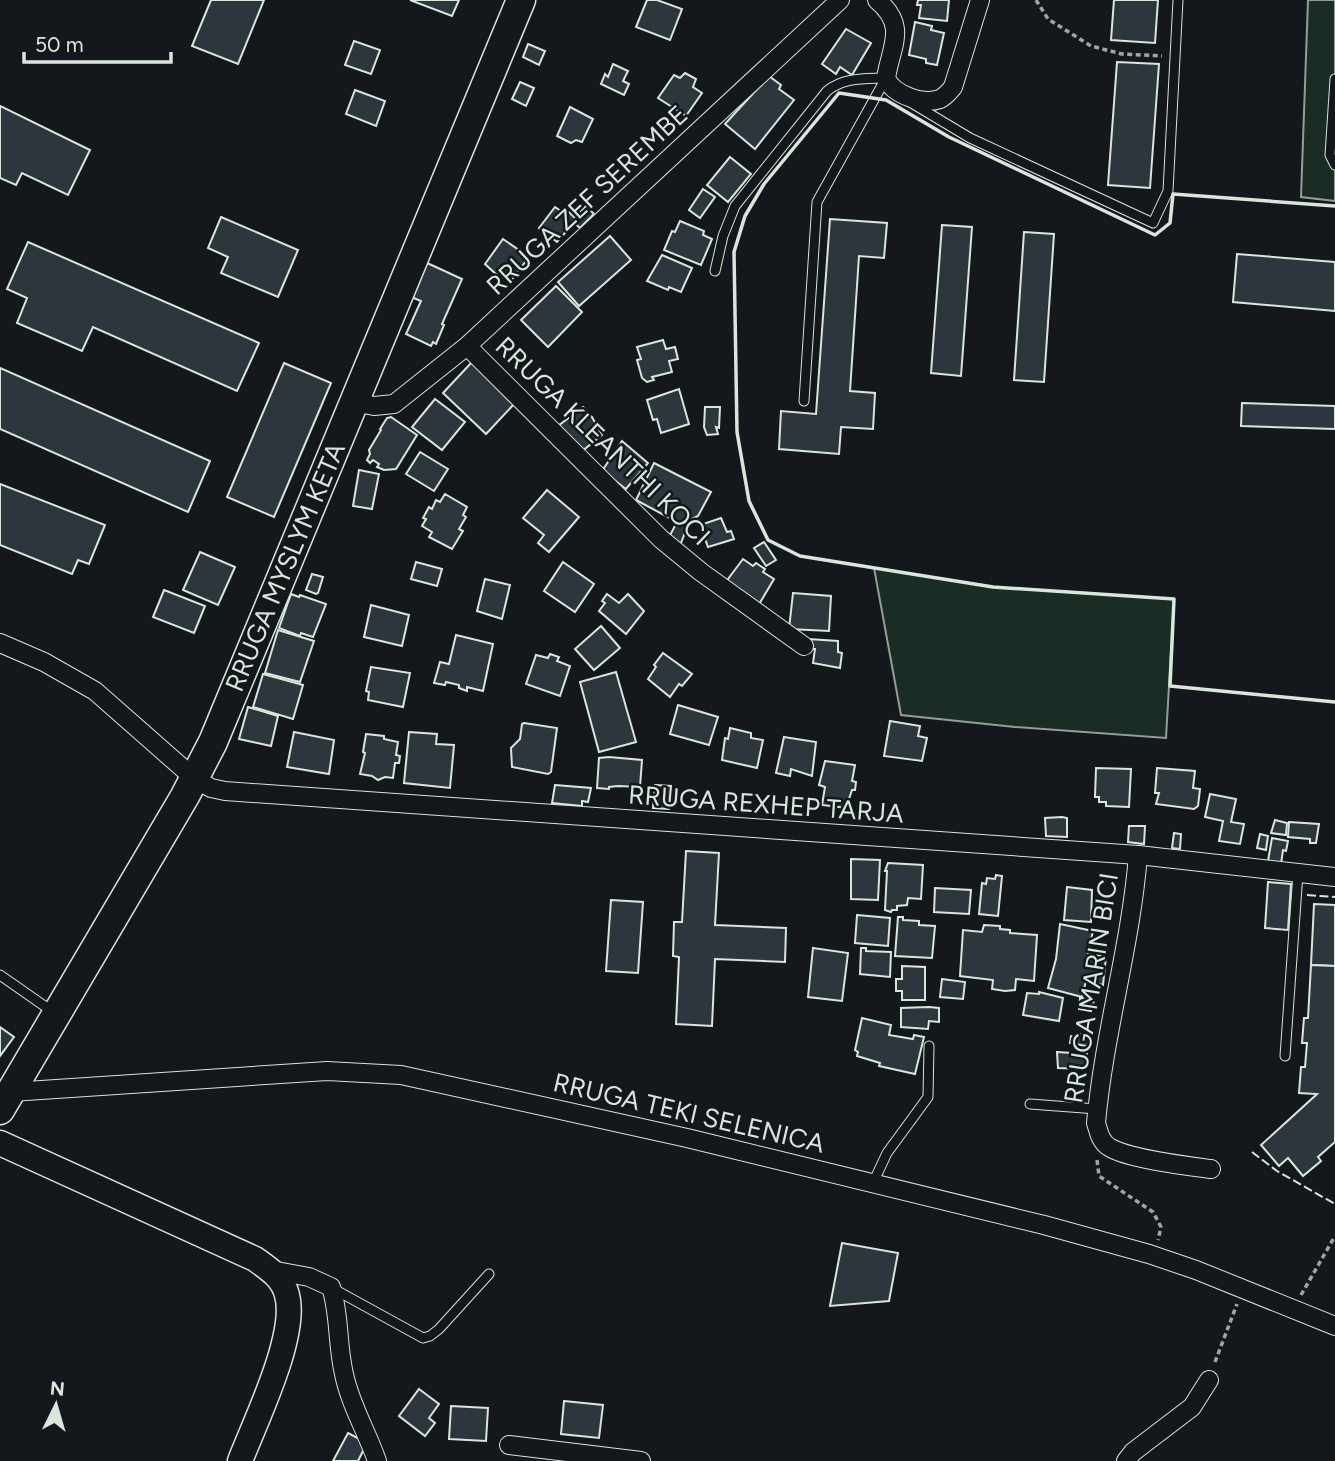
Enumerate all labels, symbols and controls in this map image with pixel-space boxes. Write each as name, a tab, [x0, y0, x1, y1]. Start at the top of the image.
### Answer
scale bar	[24, 21, 172, 65]
text: 50 m	[35, 32, 84, 57]
street label: RRUGA ZEF SEREMBE	[480, 98, 694, 302]
street label: RRUGA KLEANTHI KOCI	[489, 330, 717, 552]
street label: RRUGA MYSLYM KETA	[218, 438, 352, 696]
street label: RRUGA REXHEP TARJA	[627, 778, 905, 830]
street label: RRUGA MARIN BICI	[1057, 871, 1125, 1105]
street label: RRUGA TEKI SELENICA	[550, 1066, 828, 1160]
north arrow	[21, 1370, 91, 1440]
text: N	[49, 1376, 66, 1401]

